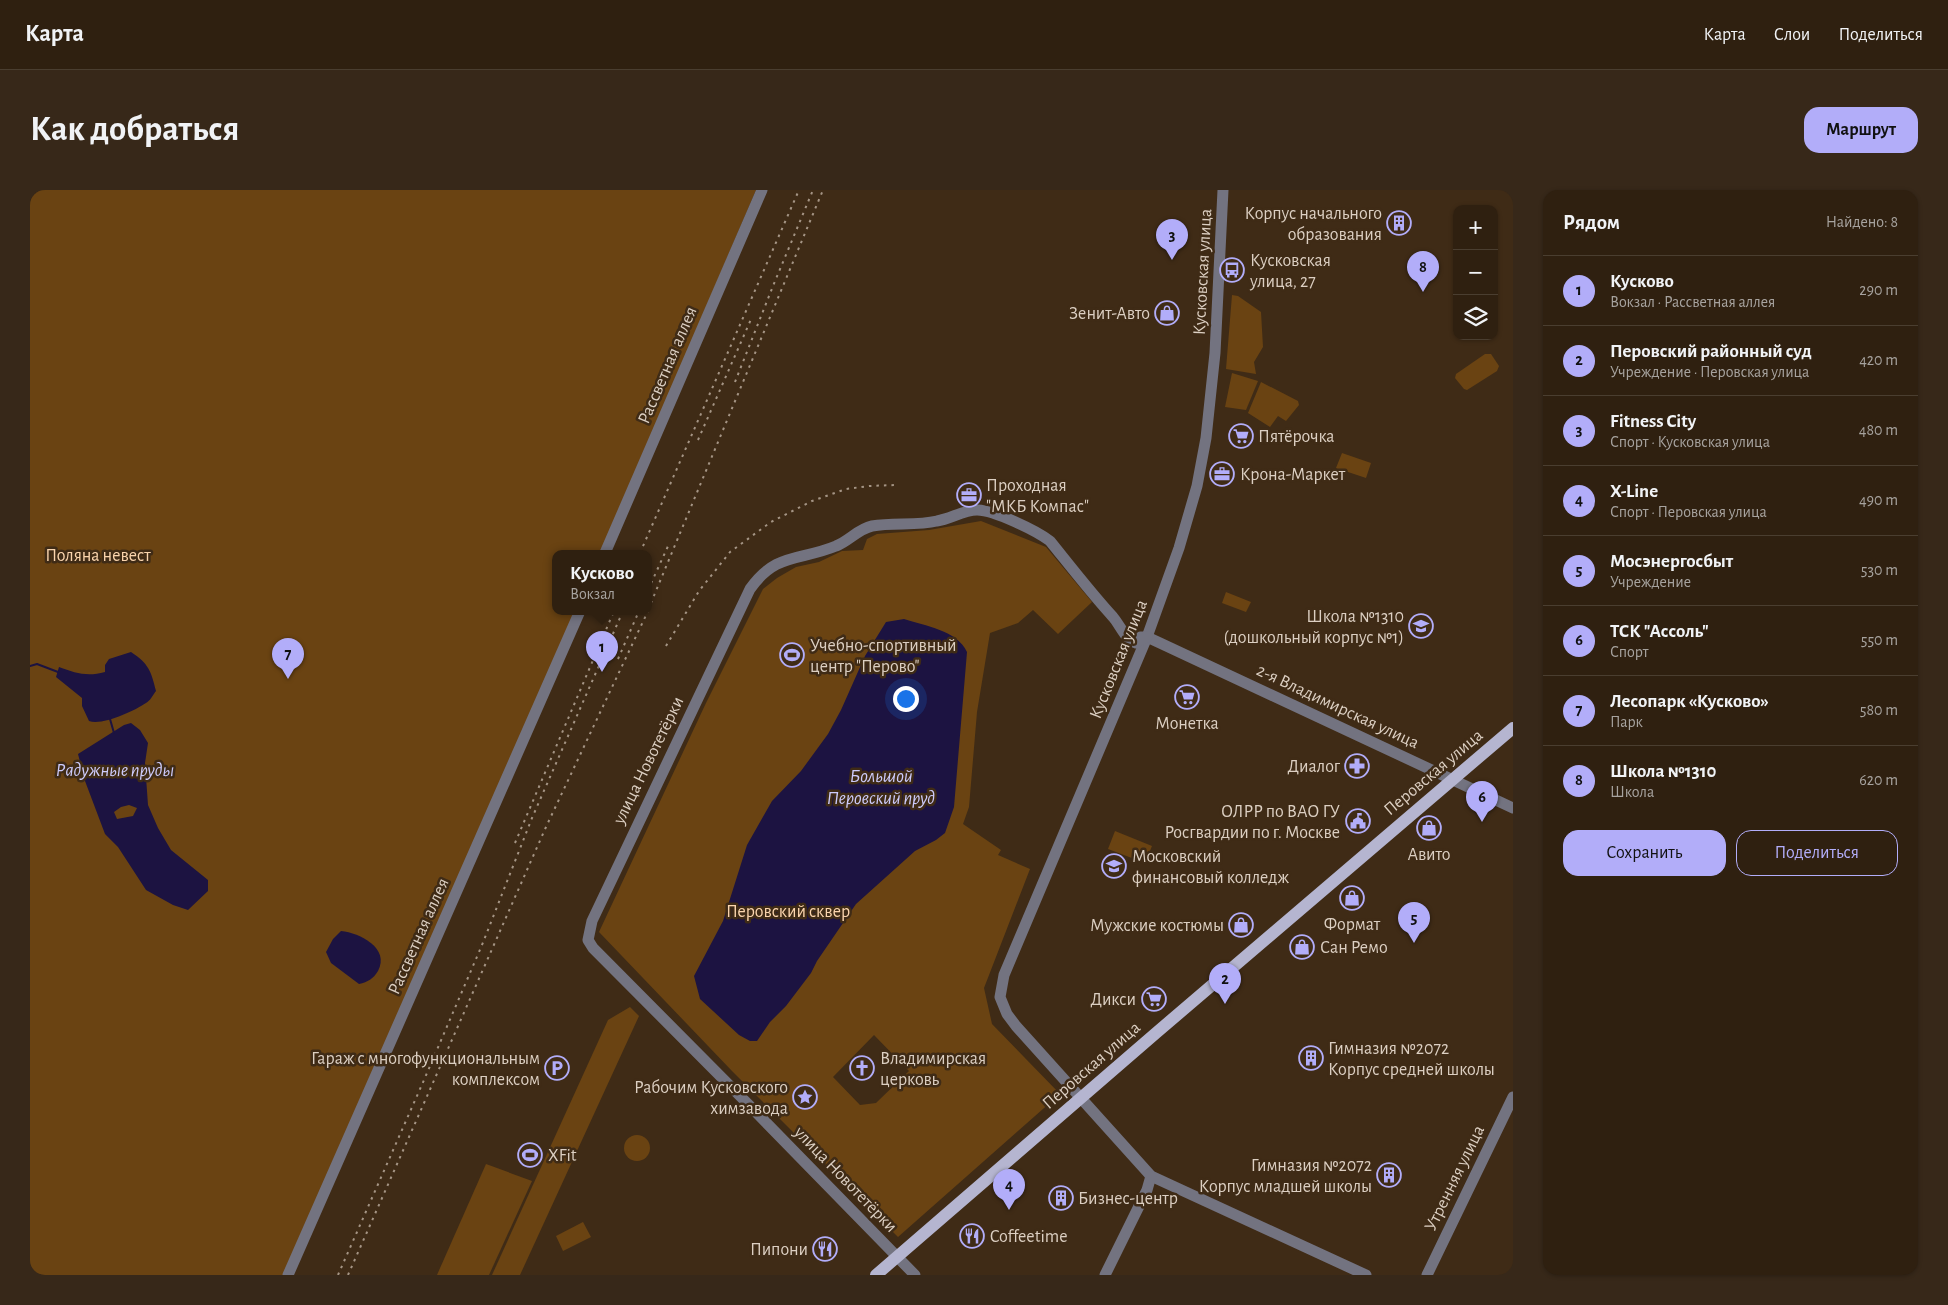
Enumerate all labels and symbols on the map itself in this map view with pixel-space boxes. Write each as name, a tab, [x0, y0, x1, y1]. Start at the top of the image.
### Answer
place label: Корпус начального образования	[1245, 205, 1382, 244]
street label: Кусковская улица	[1191, 208, 1215, 336]
building icon: Корпус начального образования	[1386, 210, 1412, 236]
pin: 3	[1156, 219, 1188, 260]
pin: 8	[1407, 251, 1439, 292]
place label: Кусковская улица, 27	[1249, 252, 1331, 291]
bus stop icon: Кусковская улица, 27	[1219, 257, 1245, 283]
shop icon: Зенит-Авто	[1154, 300, 1180, 326]
street label: Рассветная аллея	[635, 304, 701, 427]
place label: Зенит-Авто	[1069, 305, 1150, 323]
supermarket icon: Пятёрочка	[1228, 423, 1254, 449]
place label: Пятёрочка	[1258, 428, 1335, 446]
office icon: Крона-Маркет	[1209, 461, 1235, 487]
place label: Крона-Маркет	[1240, 466, 1346, 484]
place label: Проходная "МКБ Компас"	[986, 477, 1089, 516]
office icon: Проходная "МКБ Компас"	[956, 482, 982, 508]
park label: Поляна невест	[45, 547, 151, 565]
street label: Кусковская улица	[1087, 597, 1151, 721]
place label: Школа №1310 (дошкольный корпус №1)	[1224, 608, 1404, 647]
school or university icon: Школа №1310 (дошкольный корпус №1)	[1408, 613, 1434, 639]
pin: 1	[586, 631, 618, 672]
place label: Учебно-спортивный центр "Перово"	[810, 636, 957, 676]
pin: 7	[272, 638, 304, 679]
sports icon: Учебно-спортивный центр "Перово"	[779, 642, 805, 668]
street label: 2-я Владимирская улица	[1254, 661, 1422, 752]
supermarket icon: Монетка	[1174, 684, 1200, 710]
your location	[893, 686, 919, 712]
street label: улица Новотетёрки	[610, 694, 688, 828]
place label: Монетка	[1155, 715, 1219, 733]
street label: Перовская улица	[1381, 726, 1487, 819]
pharmacy icon: Диалог	[1344, 753, 1370, 779]
place label: Диалог	[1288, 758, 1341, 776]
water label: Радужные пруды	[56, 761, 174, 780]
water label: Большой Перовский пруд	[827, 767, 935, 808]
pin: 6	[1466, 781, 1498, 822]
place label: ОЛРР по ВАО ГУ Росгвардии по г. Москве	[1165, 803, 1340, 842]
public building icon: ОЛРР по ВАО ГУ Росгвардии по г. Москве	[1345, 808, 1371, 834]
shop icon: Авито	[1416, 815, 1442, 841]
place label: Авито	[1408, 846, 1450, 864]
place label: Московский финансовый колледж	[1132, 848, 1289, 887]
school or university icon: Московский финансовый колледж	[1101, 853, 1127, 879]
street label: Рассветная аллея	[385, 875, 453, 997]
shop icon: Формат	[1339, 885, 1365, 911]
pin: 5	[1398, 902, 1430, 943]
park label: Перовский сквер	[726, 903, 850, 921]
shop icon: Мужские костюмы	[1228, 912, 1254, 938]
place label: Формат	[1324, 916, 1381, 934]
place label: Мужские костюмы	[1090, 917, 1224, 935]
shop icon: Сан Ремо	[1289, 934, 1315, 960]
place label: Сан Ремо	[1320, 939, 1388, 957]
pin: 2	[1209, 963, 1241, 1004]
supermarket icon: Дикси	[1141, 986, 1167, 1012]
place label: Дикси	[1091, 991, 1136, 1009]
street label: Перовская улица	[1039, 1019, 1144, 1113]
place label: Гимназия №2072 Корпус средней школы	[1328, 1040, 1495, 1079]
building icon: Гимназия №2072 Корпус средней школы	[1298, 1045, 1324, 1071]
place label: Гараж с многофункциональным комплексом	[311, 1050, 540, 1089]
place label: Владимирская церковь	[880, 1050, 986, 1089]
parking icon: Гараж с многофункциональным комплексом	[544, 1055, 570, 1081]
church icon: Владимирская церковь	[849, 1055, 875, 1081]
place label: Рабочим Кусковского химзавода	[634, 1078, 788, 1118]
place icon: Рабочим Кусковского химзавода	[792, 1084, 818, 1110]
street label: улица Новотетёрки	[790, 1123, 900, 1236]
street label: Утренняя улица	[1422, 1123, 1488, 1234]
sports icon: XFit	[517, 1142, 543, 1168]
place label: XFit	[548, 1147, 577, 1165]
place label: Гимназия №2072 Корпус младшей школы	[1199, 1157, 1372, 1196]
building icon: Гимназия №2072 Корпус младшей школы	[1376, 1162, 1402, 1188]
pin: 4	[993, 1169, 1025, 1210]
building icon: Бизнес-центр	[1048, 1185, 1074, 1211]
place label: Бизнес-центр	[1078, 1190, 1178, 1208]
restaurant icon: Coffeetime	[959, 1223, 985, 1249]
place label: Coffeetime	[990, 1228, 1067, 1246]
restaurant icon: Пипони	[812, 1236, 838, 1262]
place label: Пипони	[750, 1241, 808, 1259]

